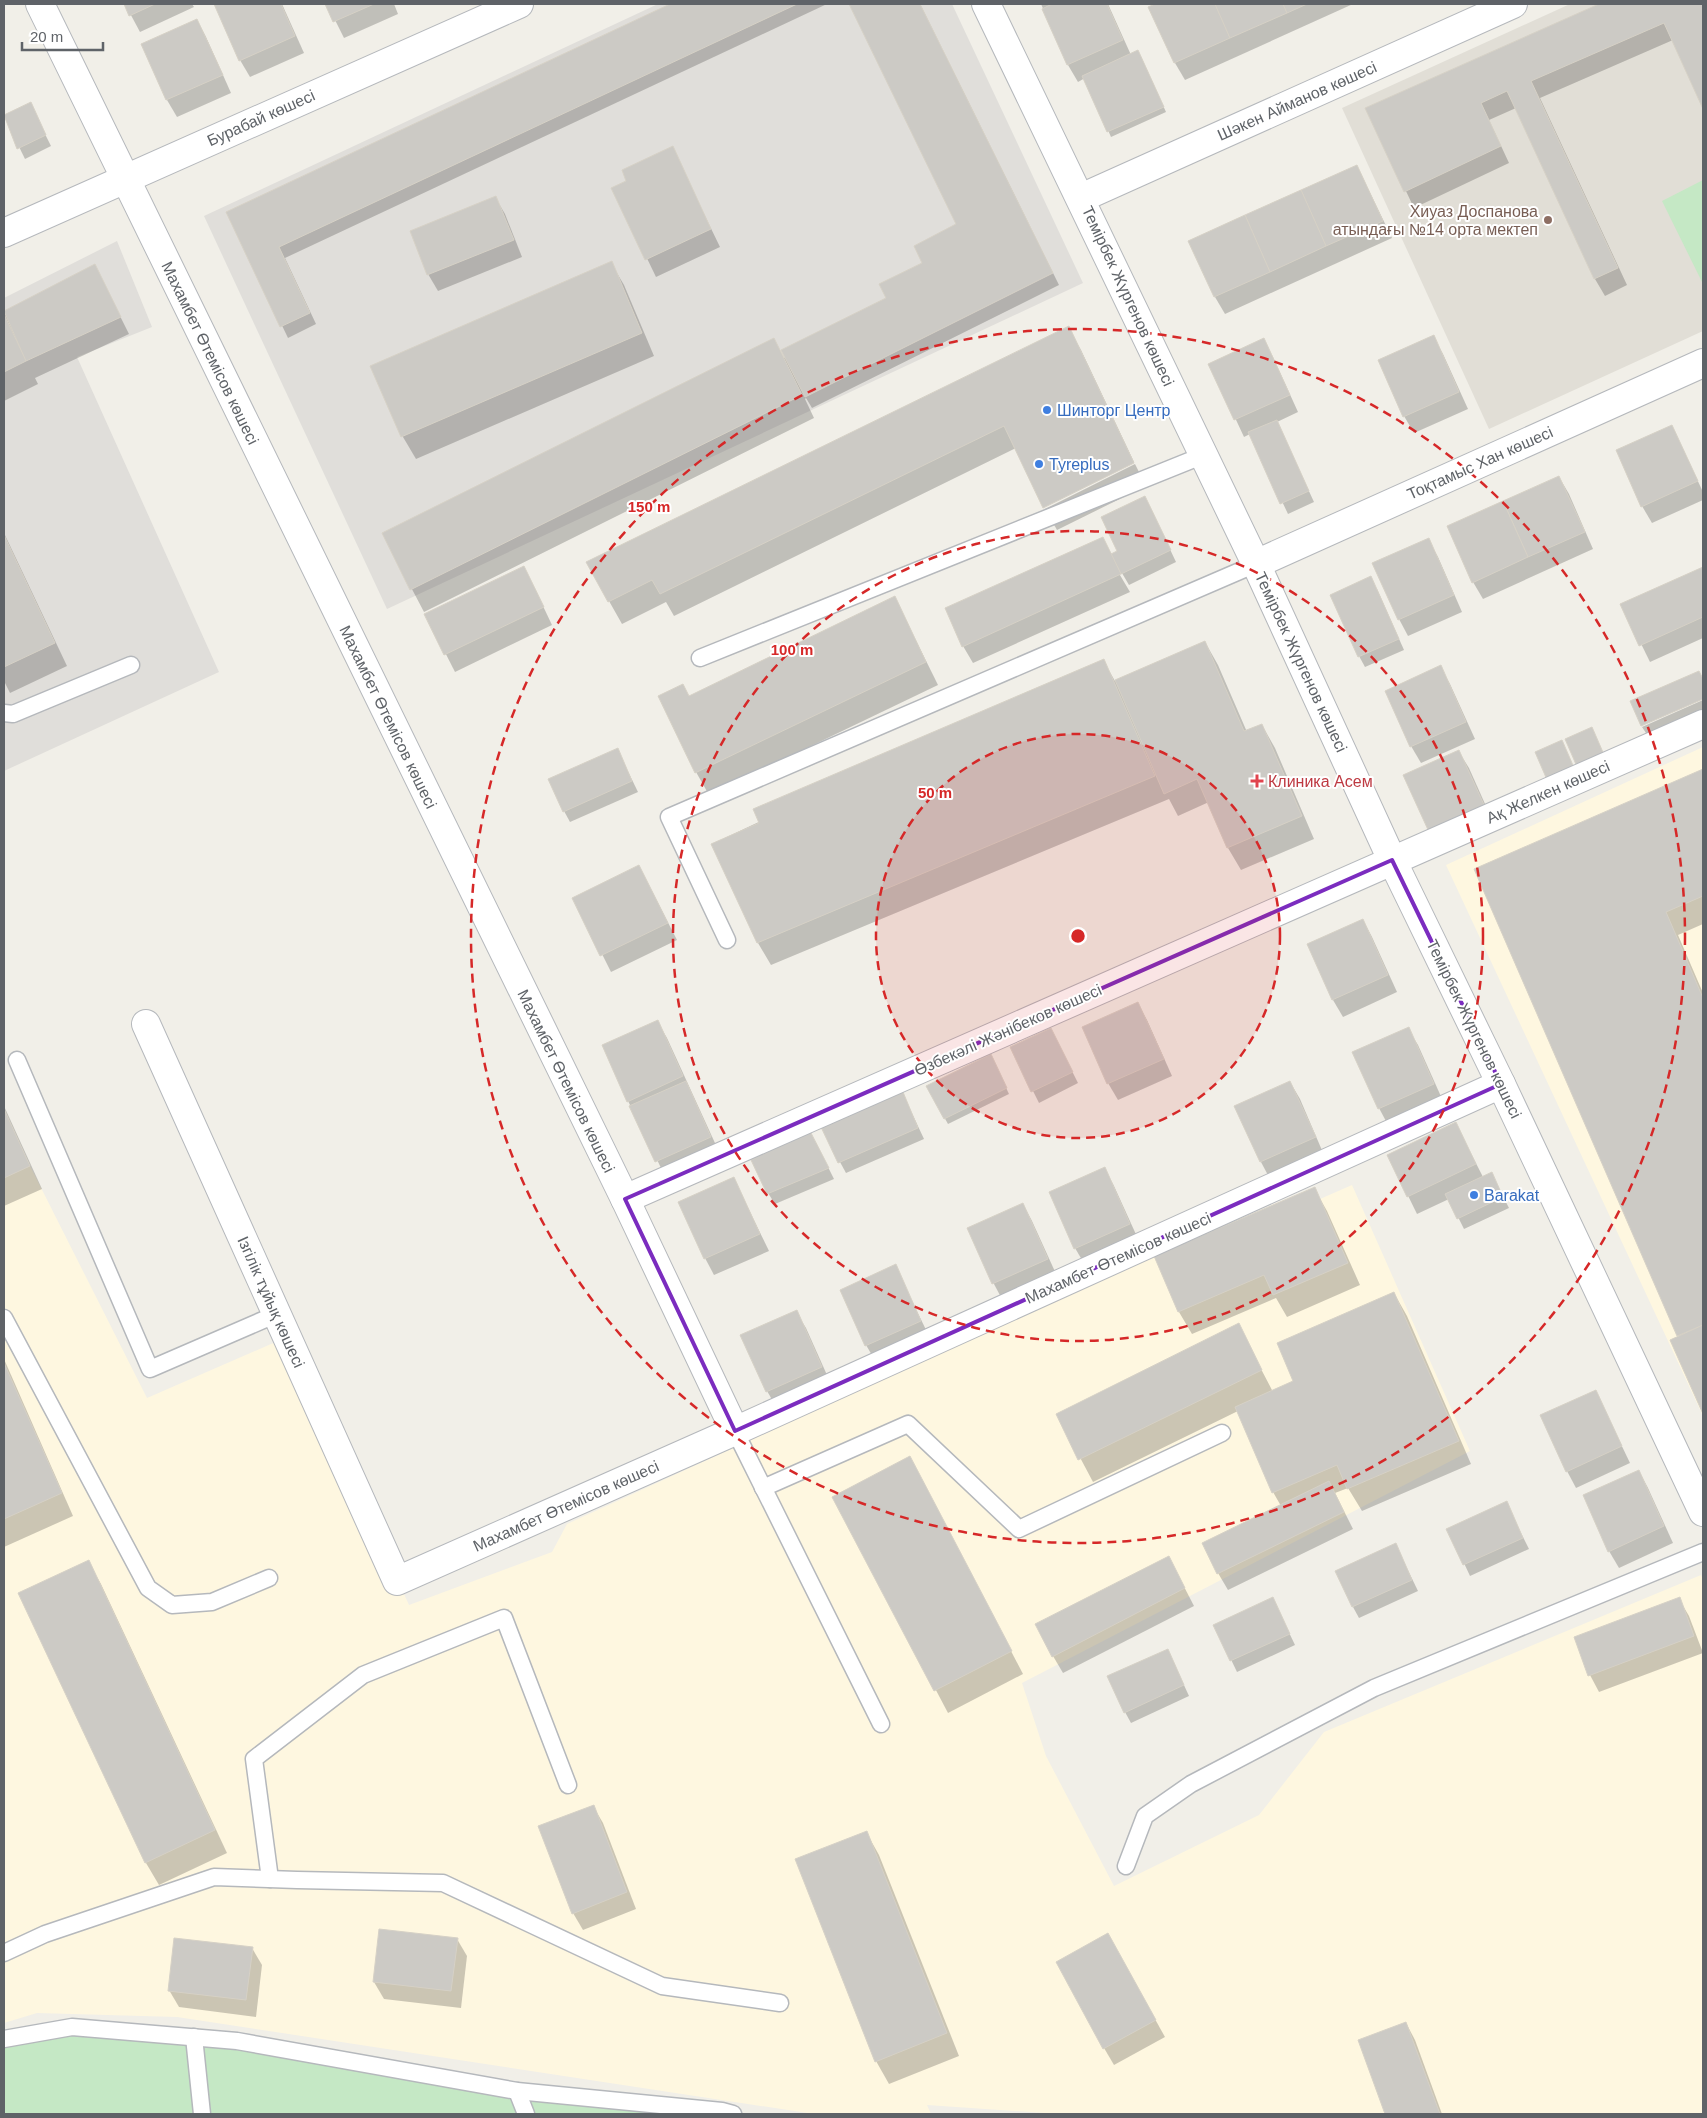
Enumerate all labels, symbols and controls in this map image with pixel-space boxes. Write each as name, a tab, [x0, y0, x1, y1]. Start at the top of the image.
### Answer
scale bar	[22, 20, 104, 52]
text: 20 m	[30, 28, 63, 45]
street label: Шәкен Айманов көшесі	[1215, 58, 1379, 144]
street label: Бурабай көшесі	[205, 87, 317, 149]
street label: Темірбек Жүргенов көшесі	[1079, 203, 1177, 389]
place label: Хиуаз Доспанова атындағы №14 орта мектеп	[1333, 203, 1538, 238]
marker: Хиуаз Доспанова атындағы №14 орта мектеп	[1542, 214, 1554, 226]
street label: Махамбет Өтемісов көшесі	[158, 259, 262, 447]
place label: Шинторг Центр	[1057, 402, 1171, 419]
marker: Шинторг Центр	[1041, 404, 1053, 416]
street label: Тоқтамыс Хан көшесі	[1405, 423, 1555, 503]
place label: Tyreplus	[1049, 456, 1109, 473]
marker: Tyreplus	[1033, 458, 1045, 470]
text: 150 m	[628, 498, 670, 515]
street label: Темірбек Жүргенов көшесі	[1252, 569, 1350, 755]
street label: Махамбет Өтемісов көшесі	[336, 623, 440, 811]
text: 100 m	[771, 641, 813, 658]
street label: Ақ Желкен көшесі	[1484, 757, 1612, 827]
place label: Клиника Асем	[1268, 773, 1373, 790]
marker: Клиника Асем	[1250, 774, 1264, 788]
text: 50 m	[918, 784, 952, 801]
centre of rings	[1069, 927, 1087, 945]
street label: Темірбек Жүргенов көшесі	[1423, 937, 1525, 1121]
street label: Өзбекәлі Жәнібеков көшесі	[912, 981, 1104, 1079]
street label: Махамбет Өтемісов көшесі	[514, 987, 618, 1175]
place label: Barakat	[1484, 1187, 1540, 1204]
marker: Barakat	[1468, 1189, 1480, 1201]
street label: Махамбет Өтемісов көшесі	[1023, 1209, 1213, 1307]
street label: Ізгілік тұйық көшесі	[234, 1234, 308, 1370]
street label: Махамбет Өтемісов көшесі	[471, 1457, 661, 1555]

